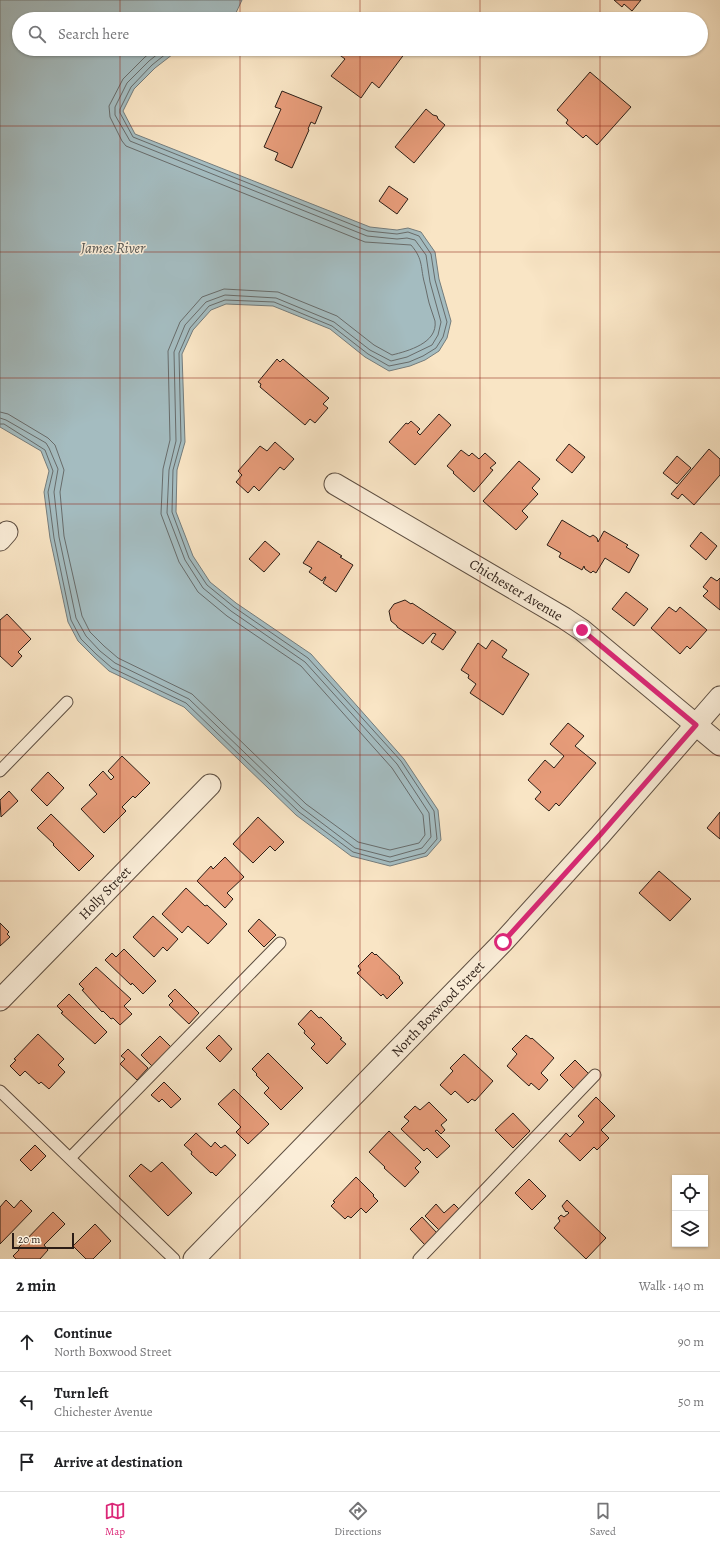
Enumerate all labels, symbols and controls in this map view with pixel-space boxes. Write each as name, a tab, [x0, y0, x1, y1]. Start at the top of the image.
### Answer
search box	[12, 12, 708, 56]
icon: search	[26, 23, 48, 45]
text: Search here	[58, 24, 129, 44]
water label: James River	[80, 238, 146, 258]
street label: Chichester Avenue	[466, 555, 566, 625]
route end	[573, 621, 591, 639]
street label: Holly Street	[75, 862, 136, 924]
route start	[494, 933, 512, 951]
street label: North Boxwood Street	[387, 957, 489, 1061]
map controls	[672, 1175, 708, 1247]
button: locate	[672, 1175, 708, 1211]
button: layers	[672, 1211, 708, 1247]
scale bar	[12, 1231, 74, 1250]
text: 20 m	[18, 1232, 40, 1247]
text: 2 min	[16, 1274, 56, 1297]
text: Walk · 140 m	[639, 1277, 704, 1294]
text: Continue	[54, 1323, 112, 1343]
icon: ahead	[16, 1331, 38, 1353]
text: 90 m	[678, 1333, 704, 1350]
text: North Boxwood Street	[54, 1343, 172, 1360]
text: Turn left	[54, 1383, 109, 1403]
icon: left	[16, 1391, 38, 1413]
text: 50 m	[678, 1393, 704, 1410]
text: Chichester Avenue	[54, 1403, 153, 1420]
icon: arrive	[16, 1451, 38, 1473]
text: Arrive at destination	[54, 1452, 183, 1472]
tab: Map	[104, 1500, 126, 1539]
tab: Directions	[334, 1500, 382, 1539]
tab: Saved	[590, 1500, 616, 1539]

